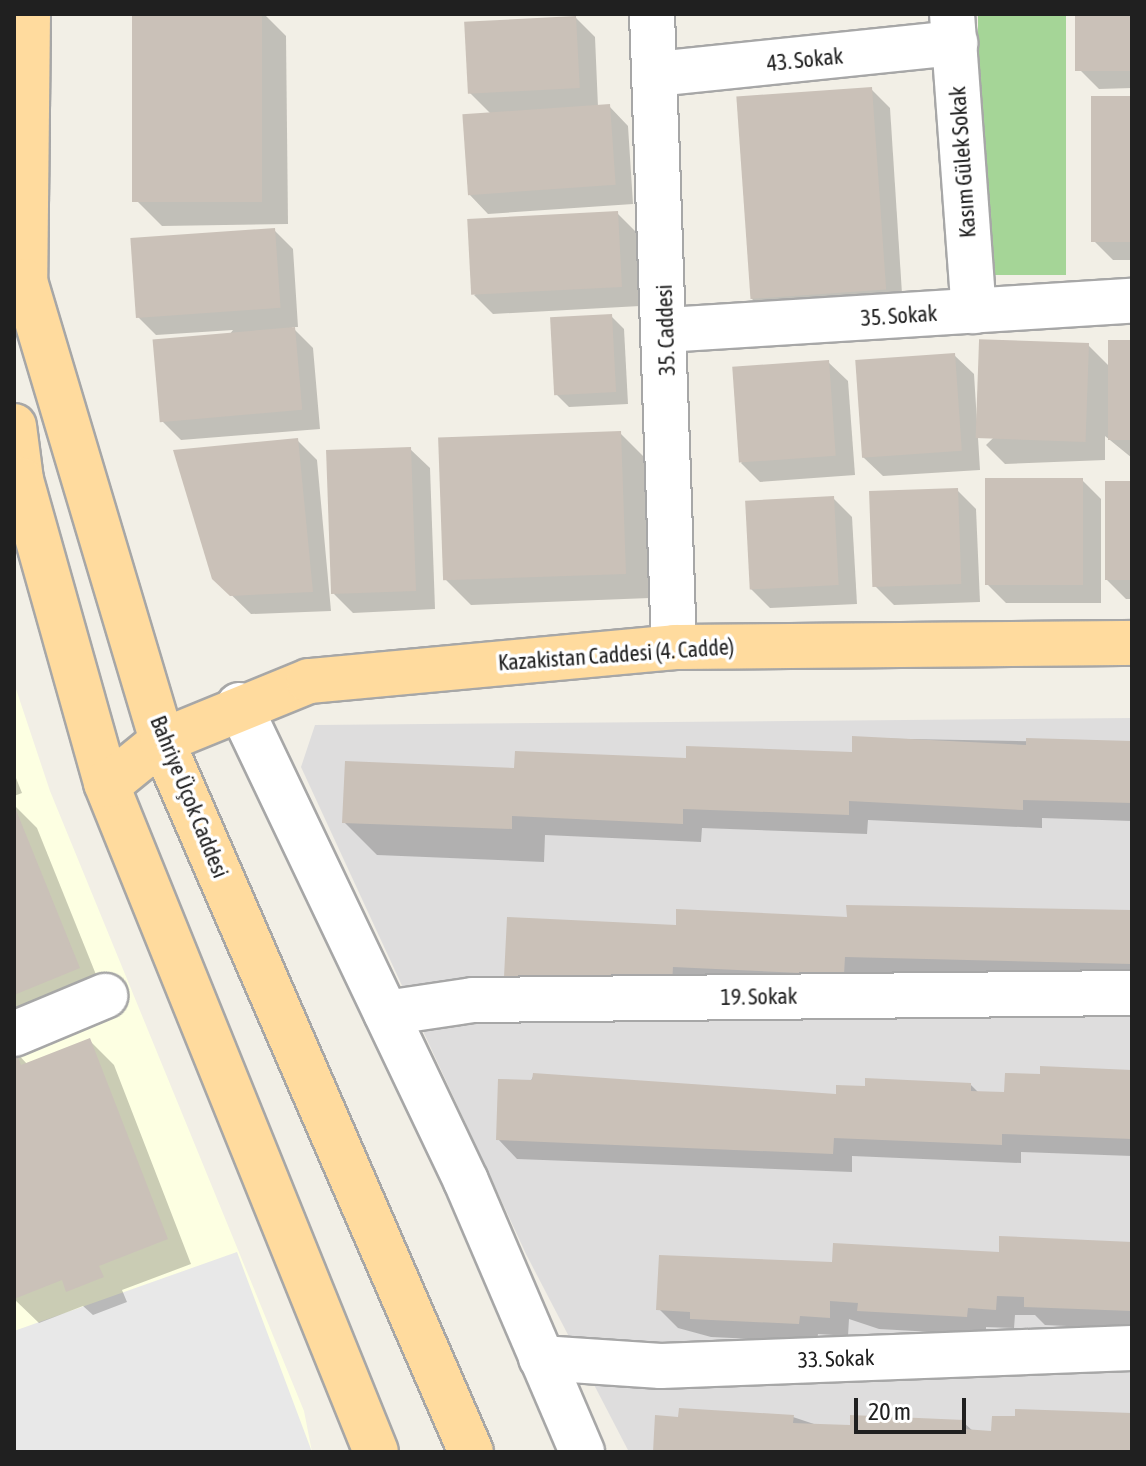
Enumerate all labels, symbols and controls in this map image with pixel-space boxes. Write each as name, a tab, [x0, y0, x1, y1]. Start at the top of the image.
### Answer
street label: 43. Sokak	[765, 43, 845, 77]
street label: Kasım Gülek Sokak	[945, 85, 981, 239]
street label: 35. Caddesi	[651, 284, 681, 376]
street label: 35. Sokak	[860, 300, 938, 332]
street label: Kazakistan Caddesi (4. Cadde)	[497, 634, 735, 676]
street label: Bahriye Üçok Caddesi	[144, 712, 234, 882]
street label: 19. Sokak	[720, 983, 798, 1011]
street label: 33. Sokak	[797, 1344, 875, 1374]
scale bar	[858, 1382, 970, 1432]
text: 20 m	[868, 1398, 911, 1425]

